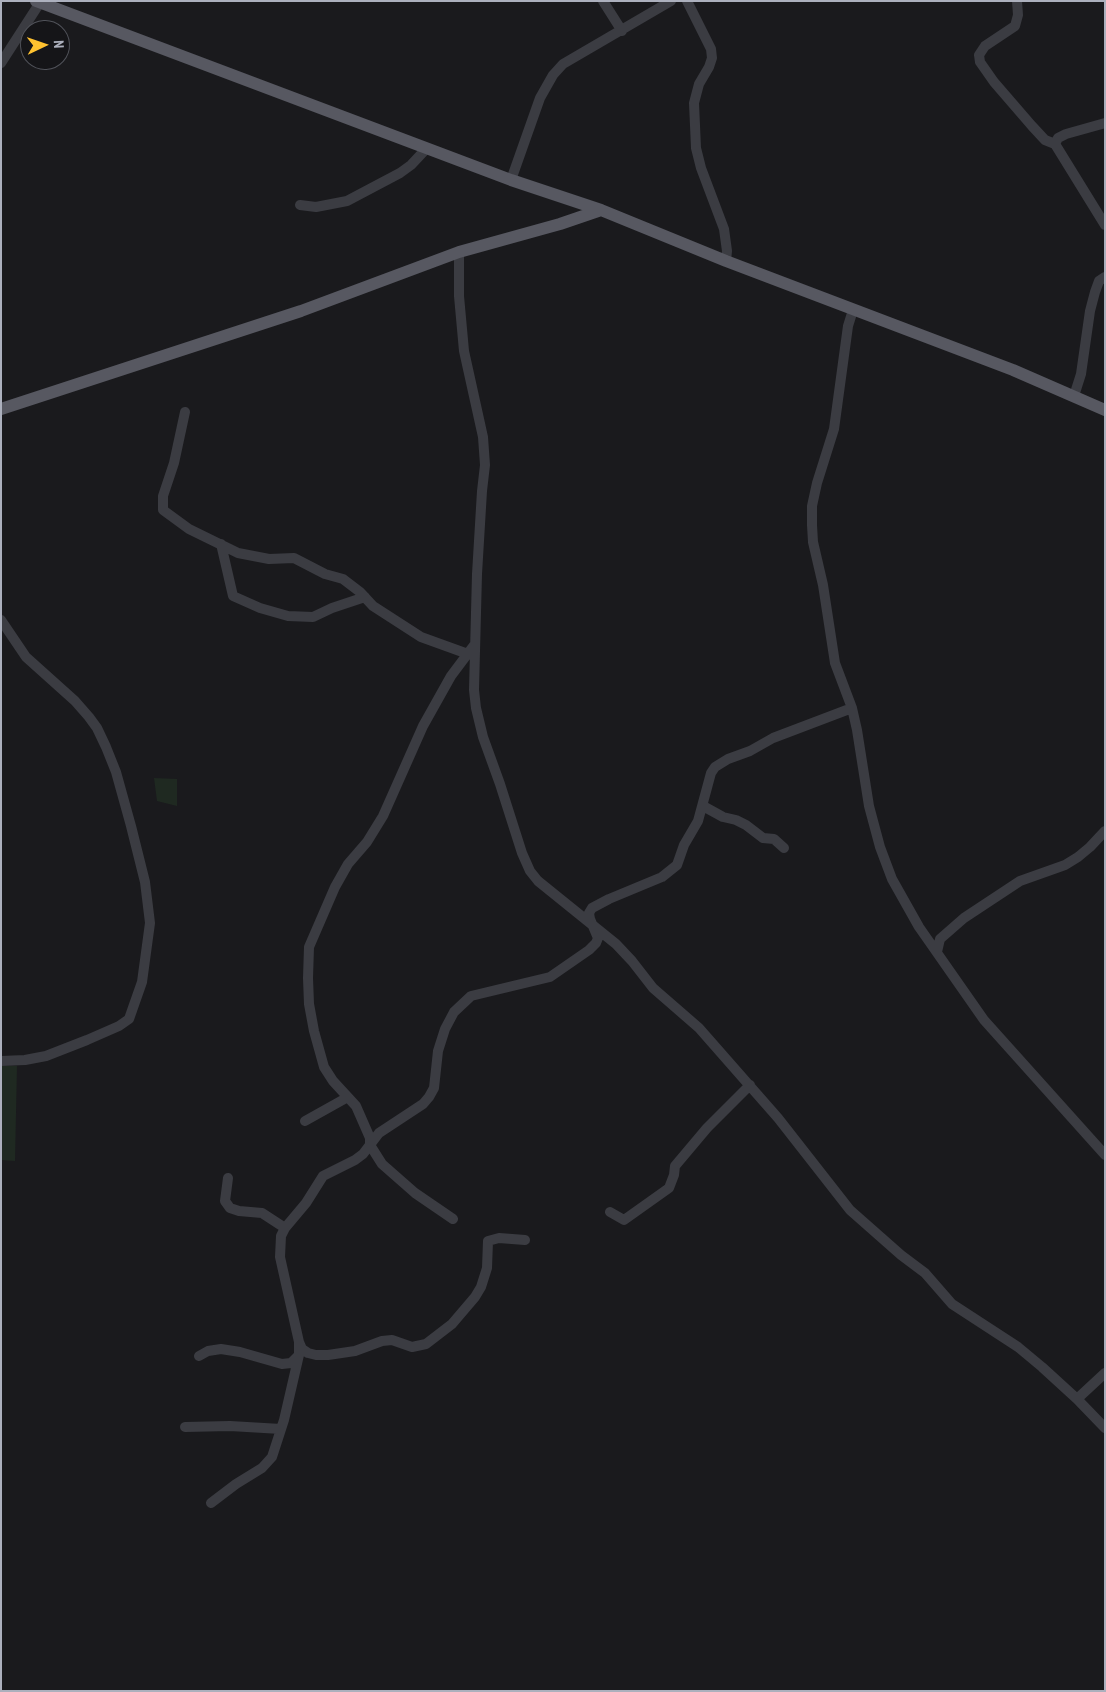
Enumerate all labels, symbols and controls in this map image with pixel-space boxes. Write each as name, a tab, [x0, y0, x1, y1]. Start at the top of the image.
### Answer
north arrow	[20, 20, 70, 70]
text: N	[50, 40, 68, 49]

